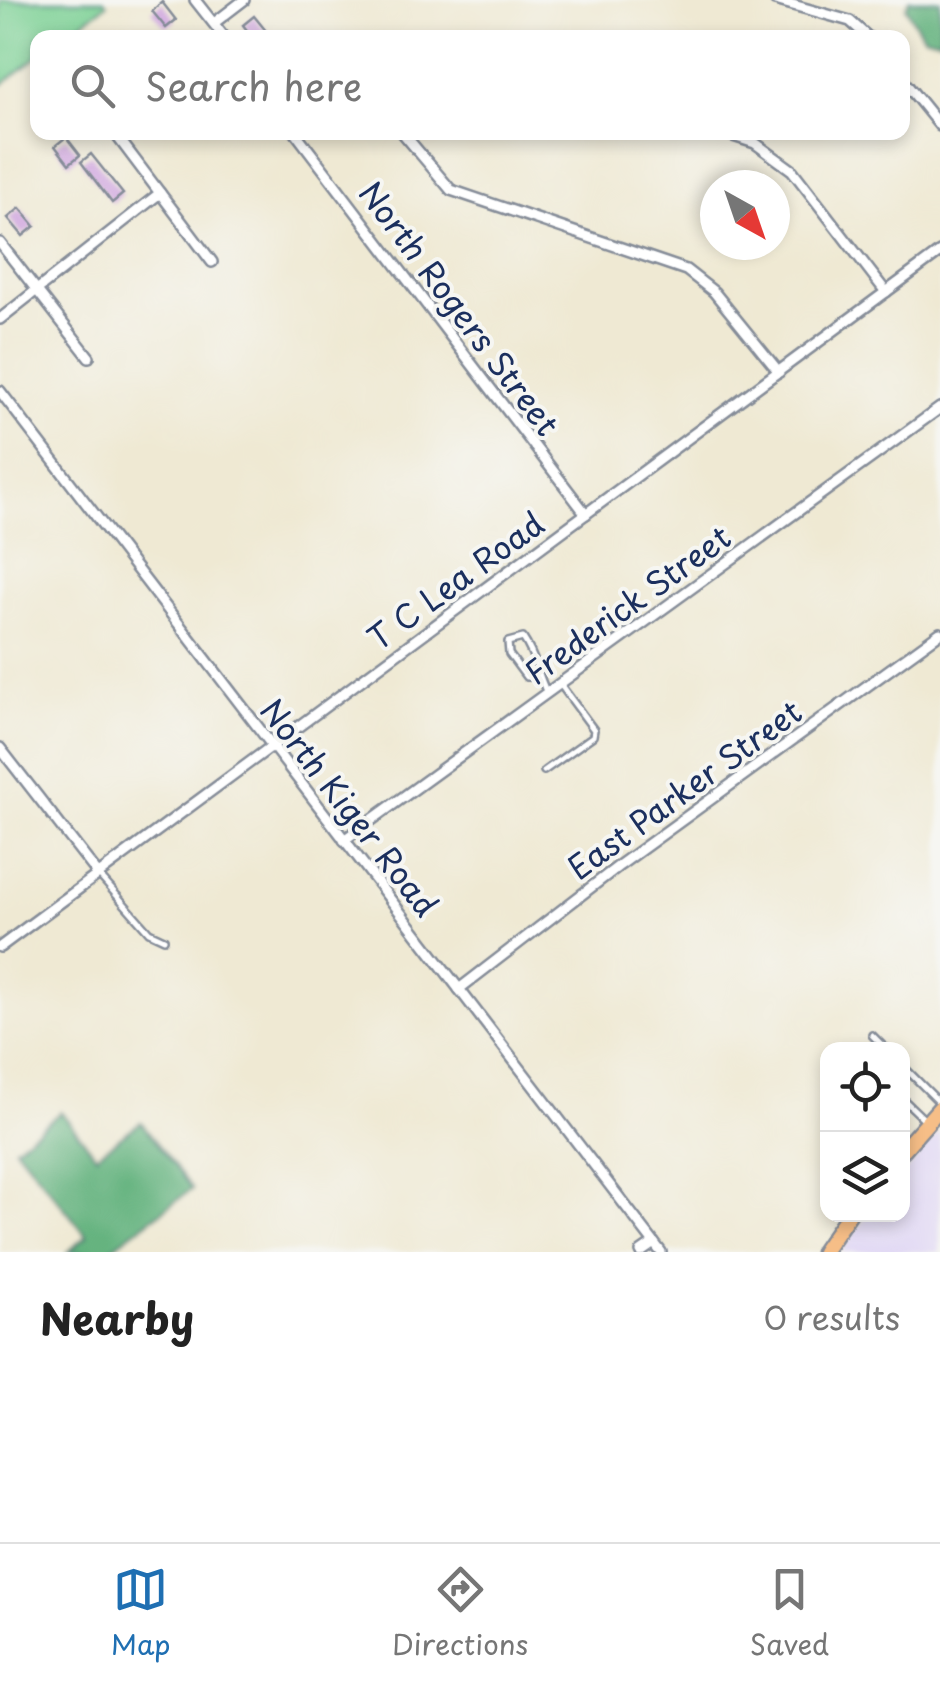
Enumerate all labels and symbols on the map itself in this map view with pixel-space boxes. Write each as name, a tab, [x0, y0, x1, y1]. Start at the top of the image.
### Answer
north arrow	[700, 170, 790, 260]
street label: North Rogers Street	[348, 171, 572, 445]
street label: T C Lea Road	[357, 499, 553, 661]
street label: Frederick Street	[514, 513, 740, 695]
street label: East Parker Street	[557, 687, 811, 891]
street label: North Kiger Road	[249, 688, 451, 926]

